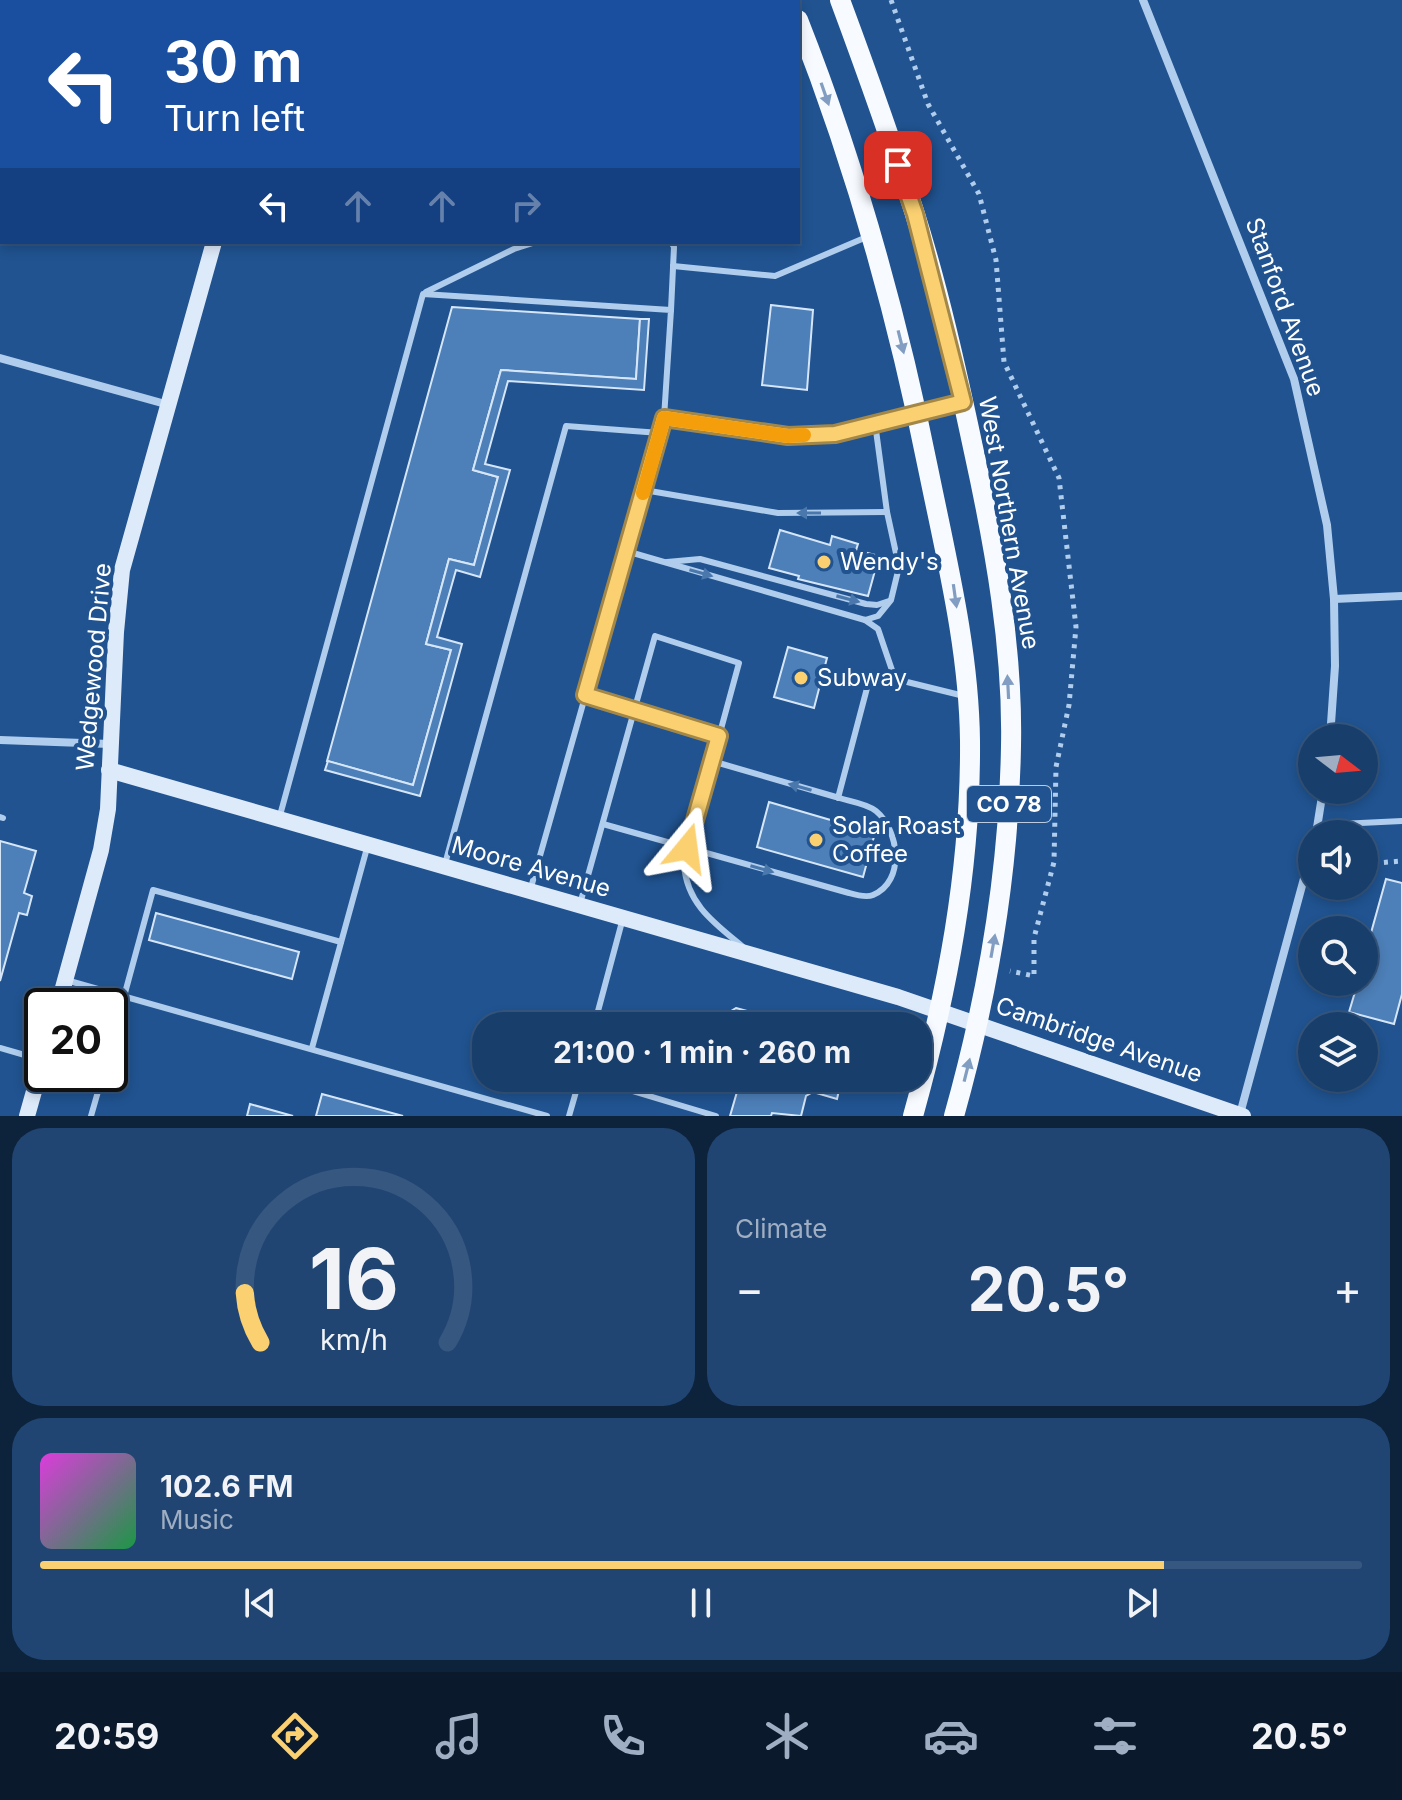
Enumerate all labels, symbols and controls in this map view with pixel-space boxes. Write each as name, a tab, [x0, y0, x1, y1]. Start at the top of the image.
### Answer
text: 30 m	[164, 28, 302, 96]
icon: left	[32, 32, 136, 136]
one-way arrow	[819, 82, 831, 106]
text: Turn left	[164, 96, 305, 140]
pin	[864, 131, 932, 199]
icon: arrive	[876, 143, 920, 187]
icon: left	[252, 184, 296, 228]
icon: ahead	[336, 184, 380, 228]
icon: ahead	[420, 184, 464, 228]
icon: right	[504, 184, 548, 228]
street label: Stanford Avenue	[1240, 214, 1331, 400]
one-way arrow	[895, 330, 908, 355]
street label: West Northern Avenue	[973, 394, 1046, 652]
one-way arrow	[796, 507, 821, 519]
place label: Wendy's	[840, 547, 939, 576]
marker: Wendy's	[815, 553, 833, 571]
street label: Wedgewood Drive	[70, 562, 117, 772]
one-way arrow	[690, 567, 714, 580]
one-way arrow	[949, 584, 962, 609]
one-way arrow	[835, 594, 860, 606]
place label: Subway	[817, 663, 907, 692]
marker: Subway	[792, 669, 810, 687]
one-way arrow	[1002, 674, 1015, 699]
north arrow	[1298, 724, 1378, 804]
map controls	[1298, 724, 1378, 1092]
one-way arrow	[787, 780, 811, 793]
road number: CO 78	[967, 786, 1051, 822]
position arrow	[645, 806, 729, 890]
place label: Solar Roast Coffee	[832, 811, 961, 868]
button: sound	[1298, 820, 1378, 900]
street label: Moore Avenue	[448, 830, 614, 903]
marker: Solar Roast Coffee	[807, 831, 825, 849]
one-way arrow	[751, 863, 775, 876]
button: search	[1298, 916, 1378, 996]
one-way arrow	[987, 934, 1000, 959]
speed limit sign: 20	[24, 988, 128, 1092]
street label: Cambridge Avenue	[992, 991, 1206, 1088]
button: layers	[1298, 1012, 1378, 1092]
text: 21:00 · 1 min · 260 m	[553, 1034, 851, 1070]
one-way arrow	[961, 1057, 973, 1082]
text: Climate	[735, 1213, 827, 1244]
text: 16	[309, 1228, 398, 1329]
text: 20.5°	[968, 1253, 1129, 1325]
text: −	[735, 1262, 764, 1316]
text: +	[1333, 1262, 1362, 1316]
text: km/h	[320, 1322, 387, 1357]
text: 102.6 FM	[160, 1468, 293, 1504]
text: Music	[160, 1504, 234, 1535]
icon: previous	[238, 1581, 282, 1625]
icon: pause	[679, 1581, 723, 1625]
icon: next	[1120, 1581, 1164, 1625]
icon: directions	[267, 1708, 323, 1764]
icon: music	[431, 1708, 487, 1764]
icon: phone	[595, 1708, 651, 1764]
icon: climate	[759, 1708, 815, 1764]
icon: car	[923, 1708, 979, 1764]
icon: filters	[1087, 1708, 1143, 1764]
text: 20:59	[54, 1714, 159, 1758]
text: 20.5°	[1251, 1714, 1348, 1758]

